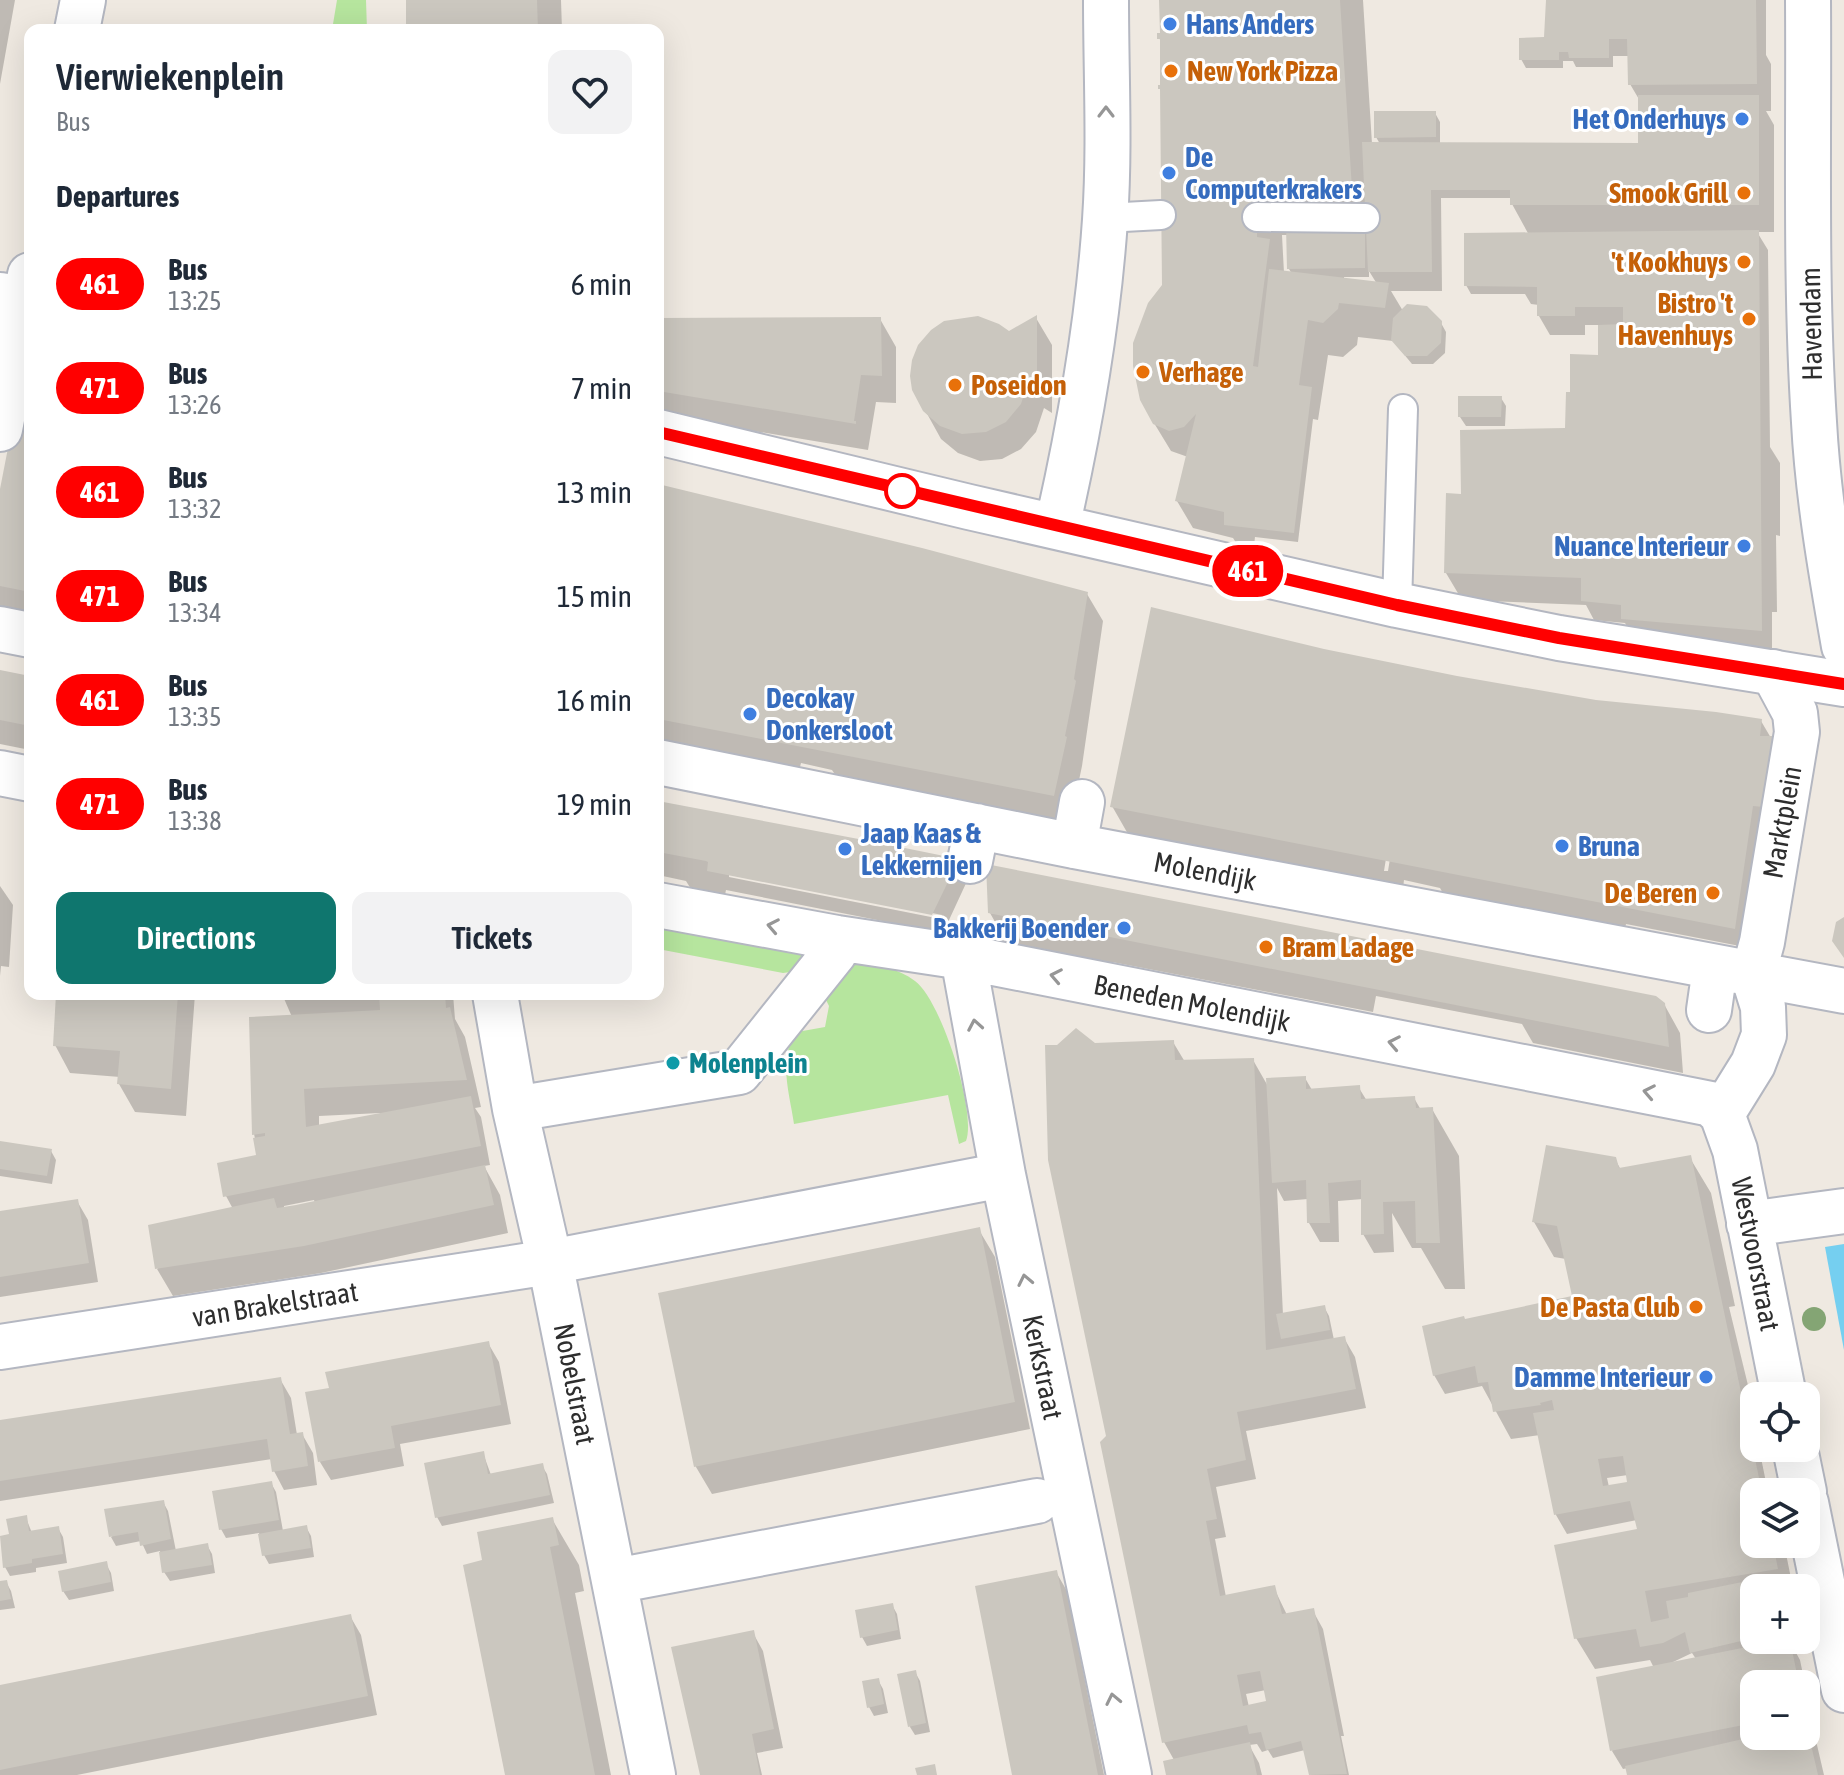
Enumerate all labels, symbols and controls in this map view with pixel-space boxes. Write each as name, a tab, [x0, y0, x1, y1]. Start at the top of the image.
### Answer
place label: Hans Anders	[1186, 8, 1314, 40]
marker: Hans Anders	[1161, 15, 1179, 33]
button: heart	[548, 50, 632, 134]
text: Vierwiekenplein	[56, 55, 284, 98]
place label: New York Pizza	[1187, 55, 1338, 87]
marker: New York Pizza	[1162, 62, 1180, 80]
place label: Het Onderhuys	[1572, 103, 1726, 135]
one-way arrow	[1097, 105, 1115, 118]
text: Bus	[56, 107, 90, 137]
marker: Het Onderhuys	[1733, 110, 1751, 128]
place label: De Computerkrakers	[1185, 141, 1362, 205]
marker: De Computerkrakers	[1160, 164, 1178, 182]
place label: Smook Grill	[1609, 177, 1729, 209]
text: Departures	[56, 179, 179, 213]
marker: Smook Grill	[1735, 184, 1753, 202]
place label: 't Kookhuys	[1611, 246, 1728, 278]
text: Bus	[168, 252, 207, 286]
marker: 't Kookhuys	[1735, 253, 1753, 271]
text: 6 min	[571, 267, 632, 301]
street label: Havendam	[1794, 267, 1828, 381]
text: 461	[80, 268, 120, 300]
text: 13:25	[168, 286, 222, 316]
place label: Bistro 't Havenhuys	[1618, 287, 1733, 351]
marker: Bistro 't Havenhuys	[1740, 310, 1758, 328]
text: Bus	[168, 356, 207, 390]
place label: Verhage	[1158, 356, 1244, 388]
marker: Verhage	[1134, 363, 1152, 381]
place label: Poseidon	[971, 369, 1067, 401]
text: 7 min	[571, 371, 632, 405]
text: 471	[80, 372, 120, 404]
marker: Poseidon	[946, 376, 964, 394]
text: 13:26	[168, 390, 222, 420]
text: Bus	[168, 460, 207, 494]
unlabelled marker	[885, 474, 919, 508]
text: 13 min	[557, 475, 632, 509]
text: 461	[80, 476, 120, 508]
text: 13:32	[168, 494, 222, 524]
place label: Nuance Interieur	[1554, 530, 1729, 562]
marker: Nuance Interieur	[1735, 537, 1753, 555]
line badge: 461	[1202, 545, 1294, 597]
text: 461	[1228, 555, 1268, 587]
text: Bus	[168, 564, 207, 598]
text: 15 min	[557, 579, 632, 613]
text: 471	[80, 580, 120, 612]
text: 13:34	[168, 598, 222, 628]
text: Bus	[168, 668, 207, 702]
place label: Decokay Donkersloot	[766, 682, 893, 746]
text: 16 min	[557, 683, 632, 717]
text: 461	[80, 684, 120, 716]
text: 13:35	[168, 702, 222, 732]
marker: Decokay Donkersloot	[741, 705, 759, 723]
street label: Marktplein	[1756, 763, 1808, 881]
text: Bus	[168, 772, 207, 806]
text: 19 min	[557, 787, 632, 821]
text: 471	[80, 788, 120, 820]
text: 13:38	[168, 806, 222, 836]
place label: Jaap Kaas & Lekkernijen	[860, 817, 982, 881]
place label: Bruna	[1578, 830, 1640, 862]
marker: Bruna	[1553, 837, 1571, 855]
marker: Jaap Kaas & Lekkernijen	[836, 840, 854, 858]
street label: Molendijk	[1151, 845, 1259, 897]
place label: De Beren	[1604, 877, 1697, 909]
marker: De Beren	[1704, 884, 1722, 902]
button: Directions	[56, 892, 336, 984]
button: Tickets	[352, 892, 632, 984]
place label: Bakkerij Boender	[933, 912, 1109, 944]
one-way arrow	[766, 919, 779, 936]
marker: Bakkerij Boender	[1115, 919, 1133, 937]
place label: Bram Ladage	[1282, 931, 1414, 963]
marker: Bram Ladage	[1257, 938, 1275, 956]
one-way arrow	[1049, 968, 1063, 985]
street label: Beneden Molendijk	[1091, 968, 1293, 1038]
one-way arrow	[968, 1018, 985, 1031]
one-way arrow	[1387, 1035, 1400, 1052]
place label: Molenplein	[689, 1047, 808, 1079]
marker: Molenplein	[664, 1054, 682, 1072]
one-way arrow	[1643, 1084, 1656, 1101]
street label: Westvoorstraat	[1725, 1175, 1787, 1333]
one-way arrow	[1017, 1274, 1034, 1287]
street label: van Brakelstraat	[190, 1275, 360, 1333]
place label: De Pasta Club	[1540, 1291, 1680, 1323]
marker: De Pasta Club	[1687, 1298, 1705, 1316]
street label: Kerkstraat	[1016, 1312, 1070, 1422]
street label: Nobelstraat	[548, 1321, 602, 1447]
place label: Damme Interieur	[1514, 1361, 1691, 1393]
marker: Damme Interieur	[1697, 1368, 1715, 1386]
map controls	[1740, 1382, 1820, 1750]
button: locate	[1740, 1382, 1820, 1462]
button: layers	[1740, 1478, 1820, 1558]
button: +	[1740, 1574, 1820, 1654]
button: −	[1740, 1670, 1820, 1750]
one-way arrow	[1105, 1692, 1122, 1706]

